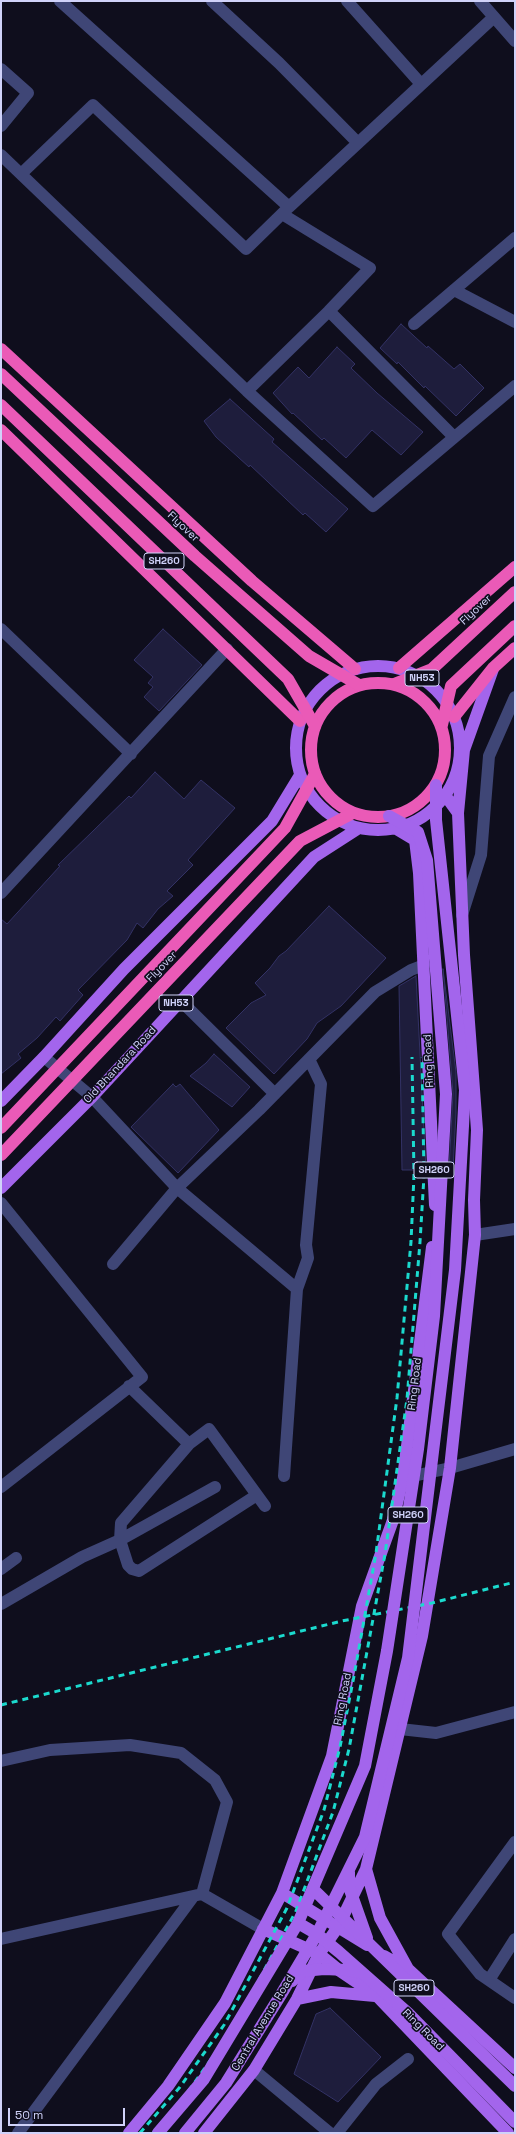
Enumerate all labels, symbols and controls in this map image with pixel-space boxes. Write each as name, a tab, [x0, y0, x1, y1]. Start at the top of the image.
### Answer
street label: Flyover	[164, 509, 202, 545]
road number: SH260	[144, 553, 184, 569]
street label: Flyover	[457, 592, 495, 628]
road number: NH53	[405, 670, 439, 686]
street label: Flyover	[144, 949, 180, 985]
road number: NH53	[159, 995, 193, 1011]
street label: Old Bhandara Road	[81, 1024, 159, 1106]
street label: Ring Road	[421, 1034, 437, 1088]
road number: SH260	[414, 1162, 454, 1178]
street label: Ring Road	[405, 1357, 425, 1411]
road number: SH260	[388, 1507, 428, 1523]
street label: Ring Road	[331, 1672, 355, 1726]
street label: Central Avenue Road	[229, 1973, 297, 2073]
road number: SH260	[394, 1980, 434, 1996]
street label: Ring Road	[400, 2007, 446, 2053]
scale bar	[10, 2100, 127, 2126]
text: 50 m	[15, 2107, 43, 2123]

